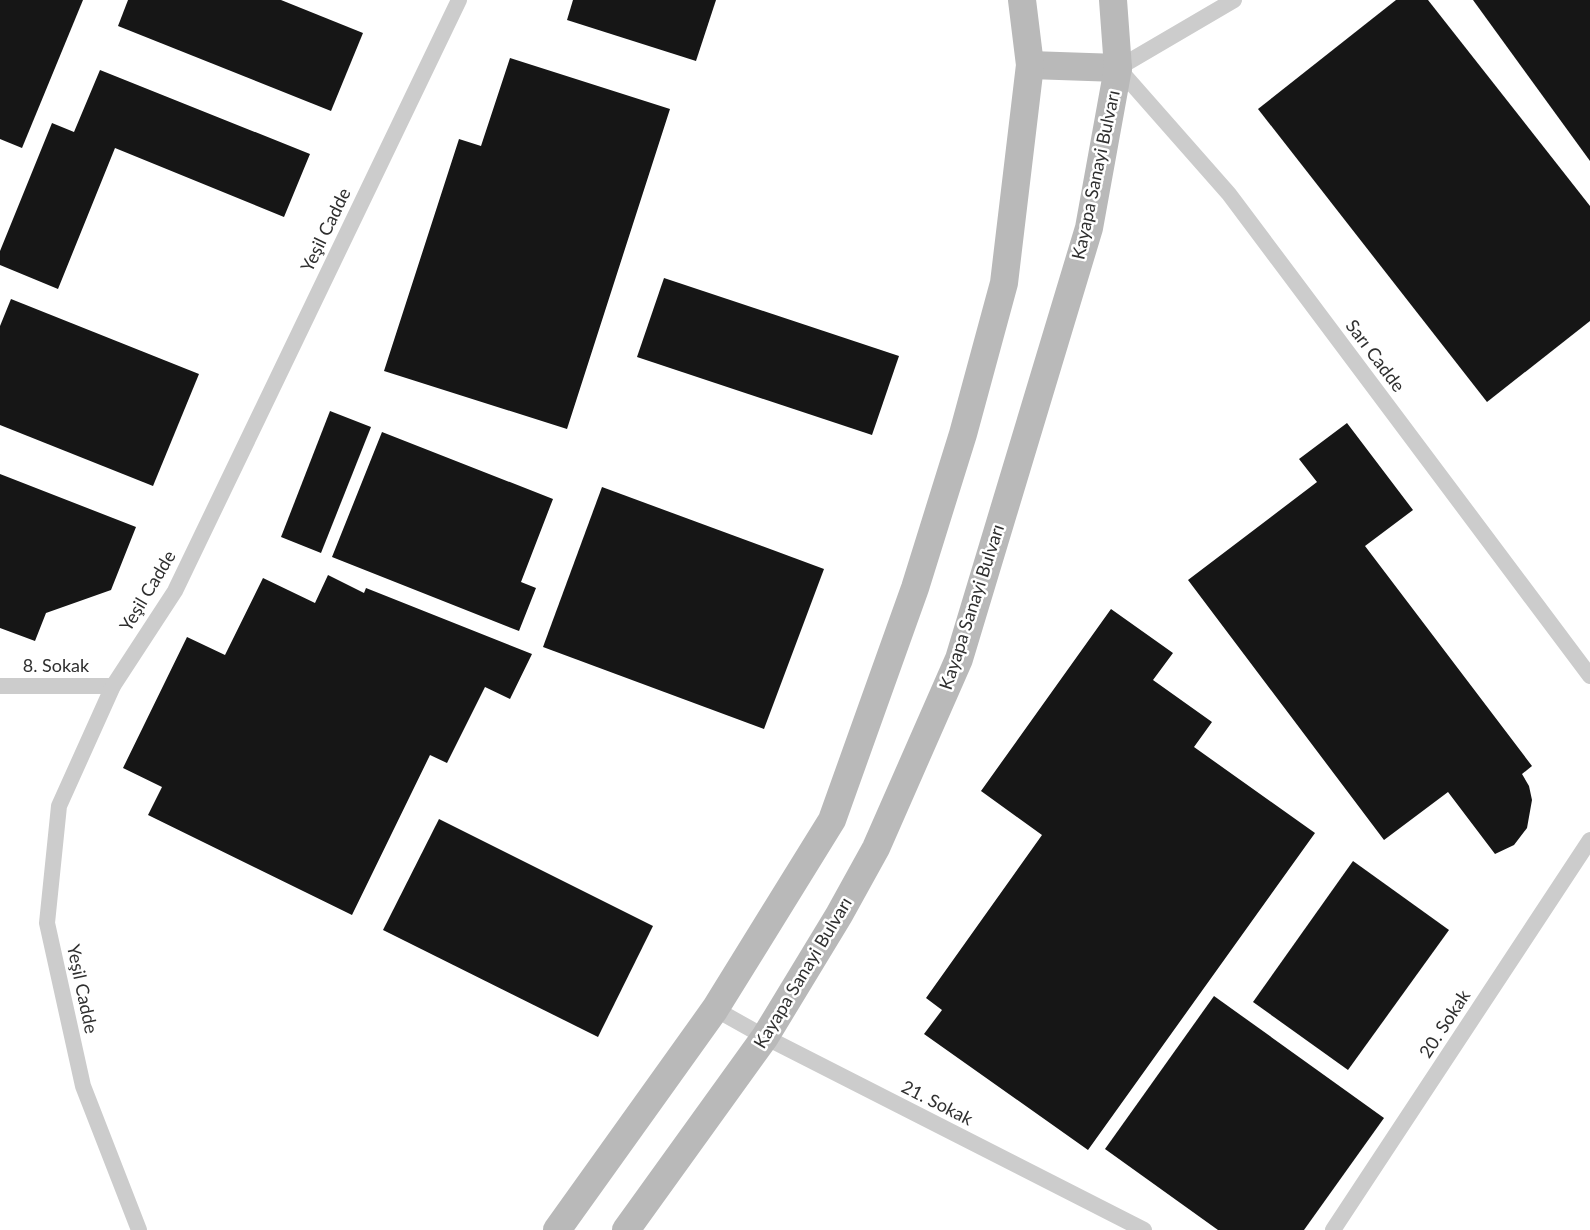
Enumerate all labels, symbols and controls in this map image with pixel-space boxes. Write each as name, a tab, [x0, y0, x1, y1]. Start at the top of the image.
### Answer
street label: Kayapa Sanayi Bulvarı	[1066, 88, 1124, 261]
street label: Yeşil Cadde	[295, 184, 355, 275]
street label: Sarı Cadde	[1342, 315, 1410, 396]
street label: Kayapa Sanayi Bulvarı	[934, 521, 1008, 692]
street label: Yeşil Cadde	[114, 546, 180, 635]
street label: 8. Sokak	[23, 654, 90, 676]
street label: Kayapa Sanayi Bulvarı	[748, 893, 856, 1052]
street label: Yeşil Cadde	[63, 942, 103, 1035]
street label: 20. Sokak	[1414, 985, 1475, 1062]
street label: 21. Sokak	[898, 1075, 977, 1130]

